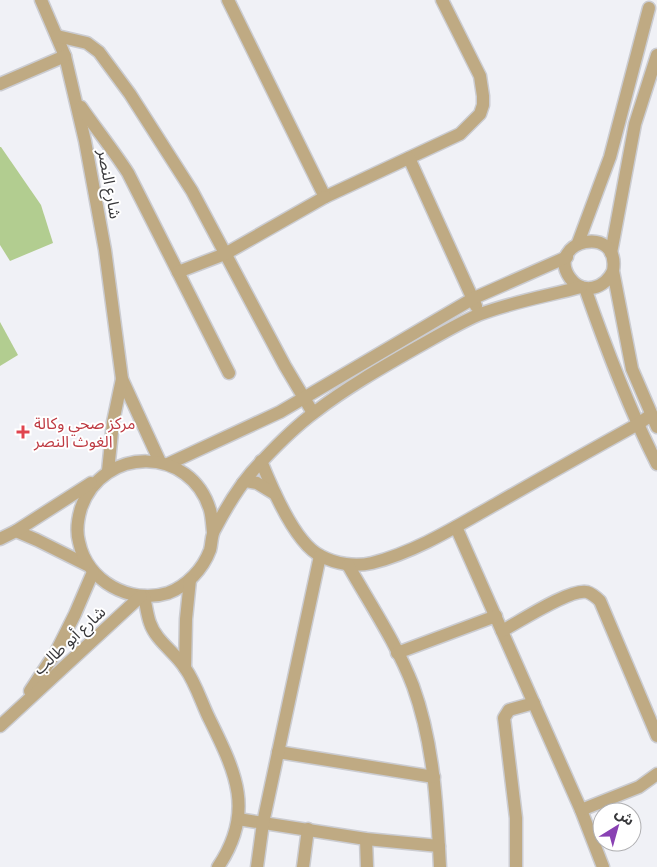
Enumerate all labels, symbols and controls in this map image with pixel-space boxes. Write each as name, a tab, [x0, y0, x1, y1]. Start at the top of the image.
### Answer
street label: شارع النصر	[91, 147, 125, 221]
place label: مركز صحي وكالة الغوث النصر	[33, 414, 135, 451]
marker: مركز صحي وكالة الغوث النصر	[16, 425, 30, 439]
street label: شارع أبو طالب	[29, 602, 111, 681]
north arrow	[592, 802, 642, 852]
text: ش	[612, 804, 637, 830]

